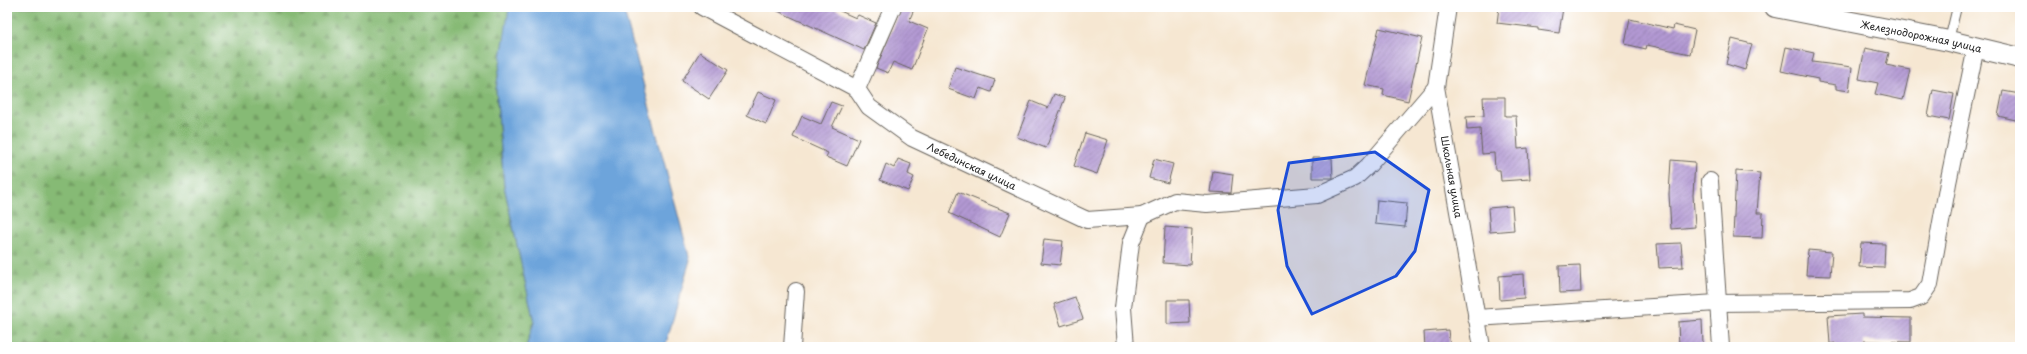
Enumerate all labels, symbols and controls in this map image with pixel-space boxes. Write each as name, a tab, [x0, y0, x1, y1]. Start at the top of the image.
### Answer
street label: Железнодорожная улица	[1859, 16, 1984, 56]
street label: Школьная улица	[1438, 134, 1467, 220]
street label: Лебединская улица	[925, 138, 1020, 193]

